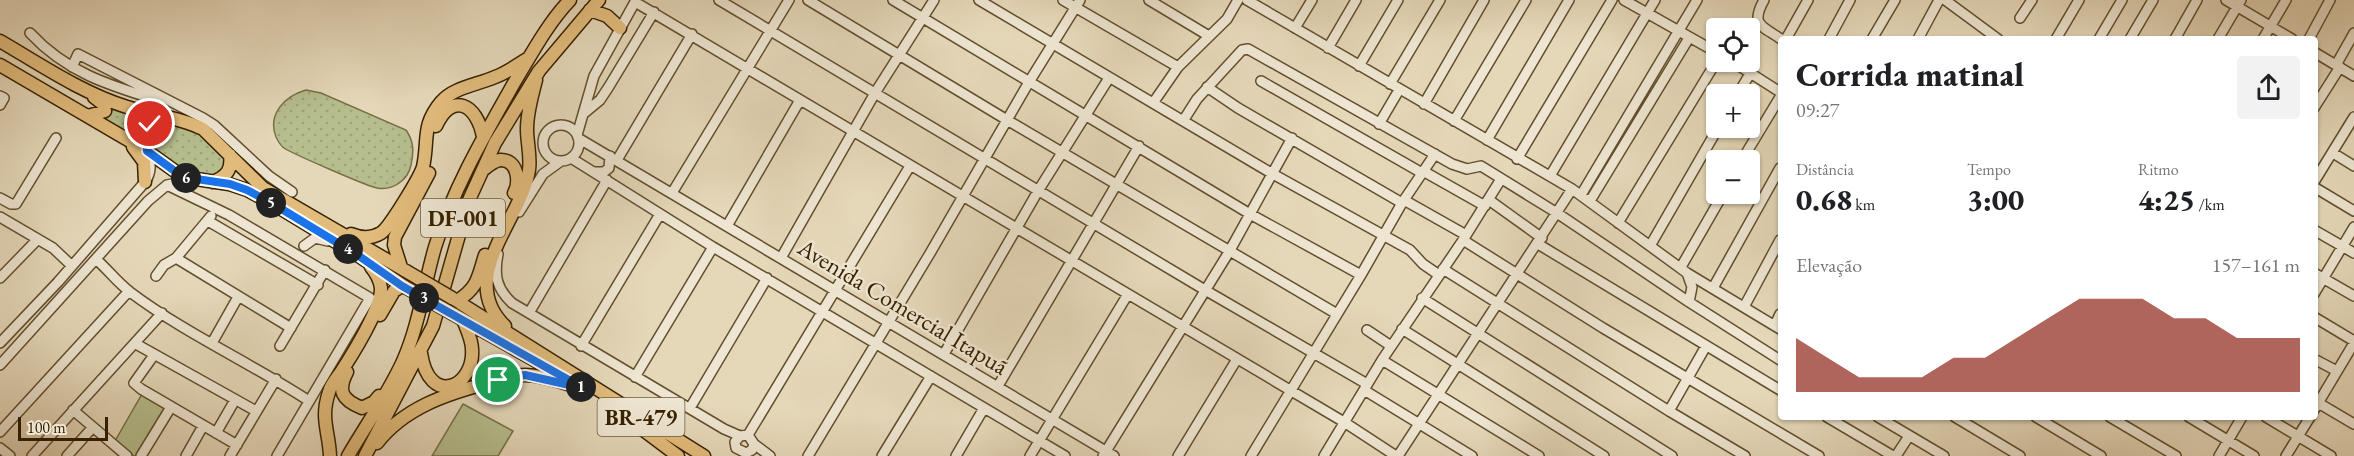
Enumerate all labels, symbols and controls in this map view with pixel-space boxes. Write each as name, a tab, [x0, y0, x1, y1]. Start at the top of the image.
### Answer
map controls	[1706, 18, 1760, 204]
button: locate	[1706, 18, 1760, 72]
text: Corrida matinal	[1796, 53, 2024, 96]
button: share	[2237, 56, 2300, 119]
button: +	[1706, 84, 1760, 138]
text: 09:27	[1796, 97, 1839, 123]
pin	[124, 98, 175, 149]
icon: check	[133, 107, 166, 140]
button: −	[1706, 150, 1760, 204]
text: Distância	[1796, 159, 1854, 180]
text: Tempo	[1967, 159, 2011, 180]
text: Ritmo	[2138, 159, 2179, 180]
pin: 6	[171, 163, 201, 193]
text: 6	[182, 167, 190, 188]
text: 0.68	[1796, 180, 1852, 219]
text: 3:00	[1967, 180, 2024, 219]
text: 4:25	[2138, 180, 2195, 219]
pin: 5	[256, 188, 286, 218]
text: 5	[267, 192, 275, 213]
text: km	[1852, 194, 1875, 215]
text: /km	[2195, 194, 2225, 215]
road number: DF-001	[421, 199, 505, 237]
street label: Avenida Comercial Itapuã	[792, 231, 1014, 382]
pin: 4	[333, 234, 363, 264]
text: 4	[344, 238, 352, 259]
text: Elevação	[1796, 252, 1862, 278]
text: 157–161 m	[2212, 252, 2300, 278]
pin: 3	[409, 283, 439, 313]
text: 3	[420, 287, 428, 308]
pin	[472, 354, 523, 405]
icon: arrive	[481, 363, 514, 396]
pin: 1	[566, 372, 596, 402]
text: 1	[577, 376, 585, 397]
road number: BR-479	[598, 398, 684, 436]
scale bar	[18, 414, 108, 442]
text: 100 m	[27, 417, 66, 438]

